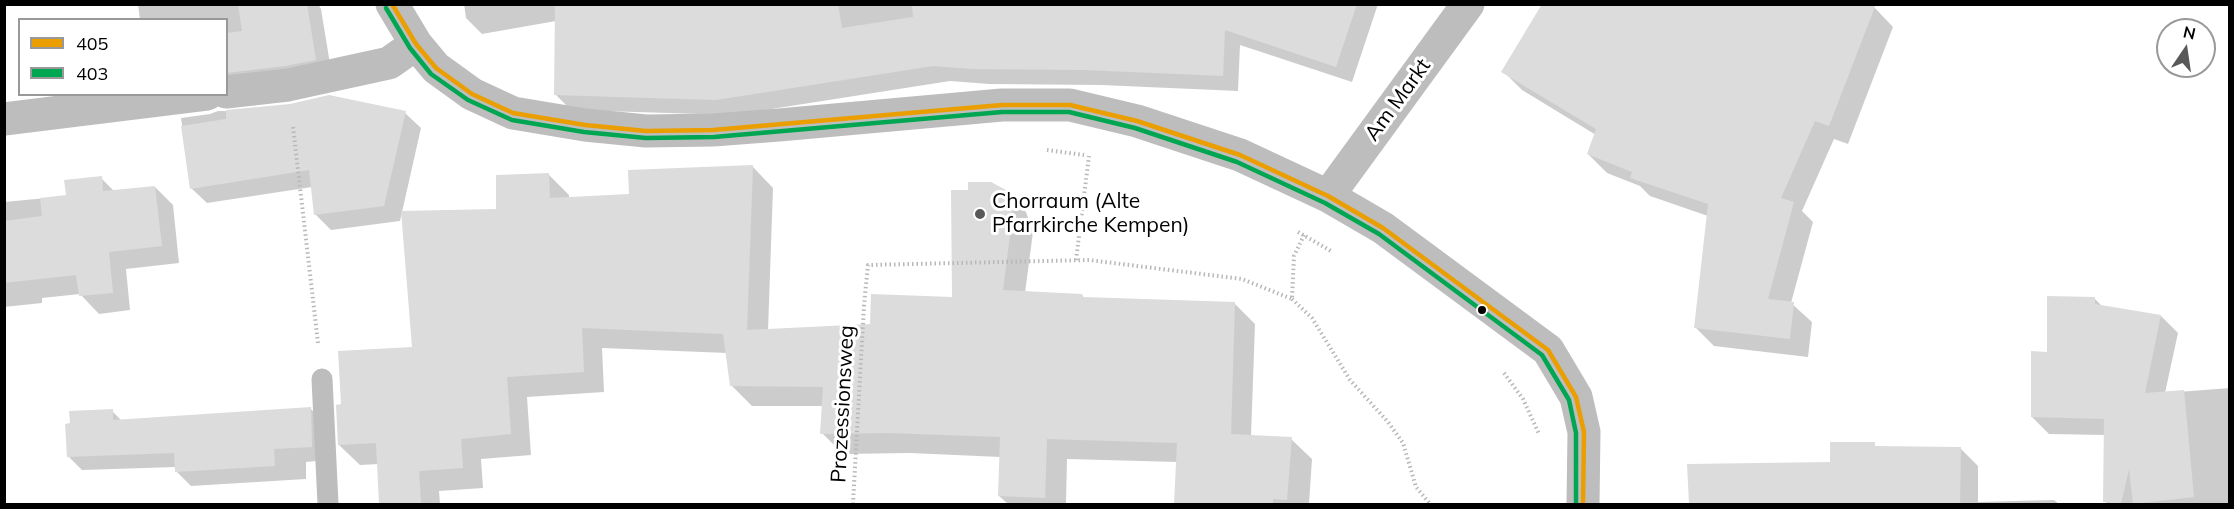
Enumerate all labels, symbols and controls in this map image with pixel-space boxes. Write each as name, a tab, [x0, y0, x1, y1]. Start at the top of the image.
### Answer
legend	[18, 18, 228, 96]
north arrow	[2156, 18, 2216, 78]
text: N	[2181, 21, 2198, 44]
text: 405	[76, 32, 108, 55]
street label: Am Markt	[1360, 54, 1436, 146]
text: 403	[76, 62, 108, 85]
place label: Chorraum (Alte Pfarrkirche Kempen)	[992, 189, 1189, 239]
marker: Chorraum (Alte Pfarrkirche Kempen)	[973, 207, 987, 221]
unlabelled marker	[1476, 304, 1488, 316]
street label: Prozessionsweg	[826, 325, 860, 483]

